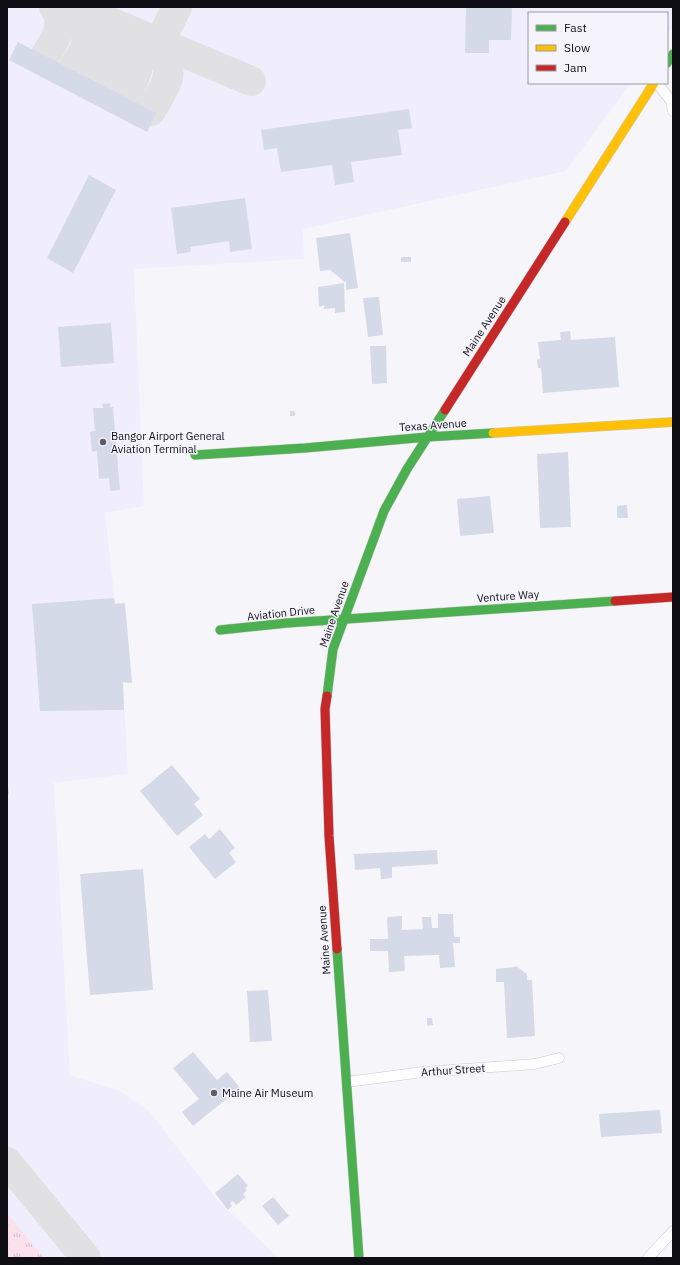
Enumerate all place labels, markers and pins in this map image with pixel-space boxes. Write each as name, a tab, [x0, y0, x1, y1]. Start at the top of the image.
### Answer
place label: Bangor Airport General Aviation Terminal	[111, 429, 225, 456]
marker: Bangor Airport General Aviation Terminal	[98, 437, 108, 447]
place label: Maine Air Museum	[222, 1086, 313, 1100]
marker: Maine Air Museum	[209, 1088, 219, 1098]

